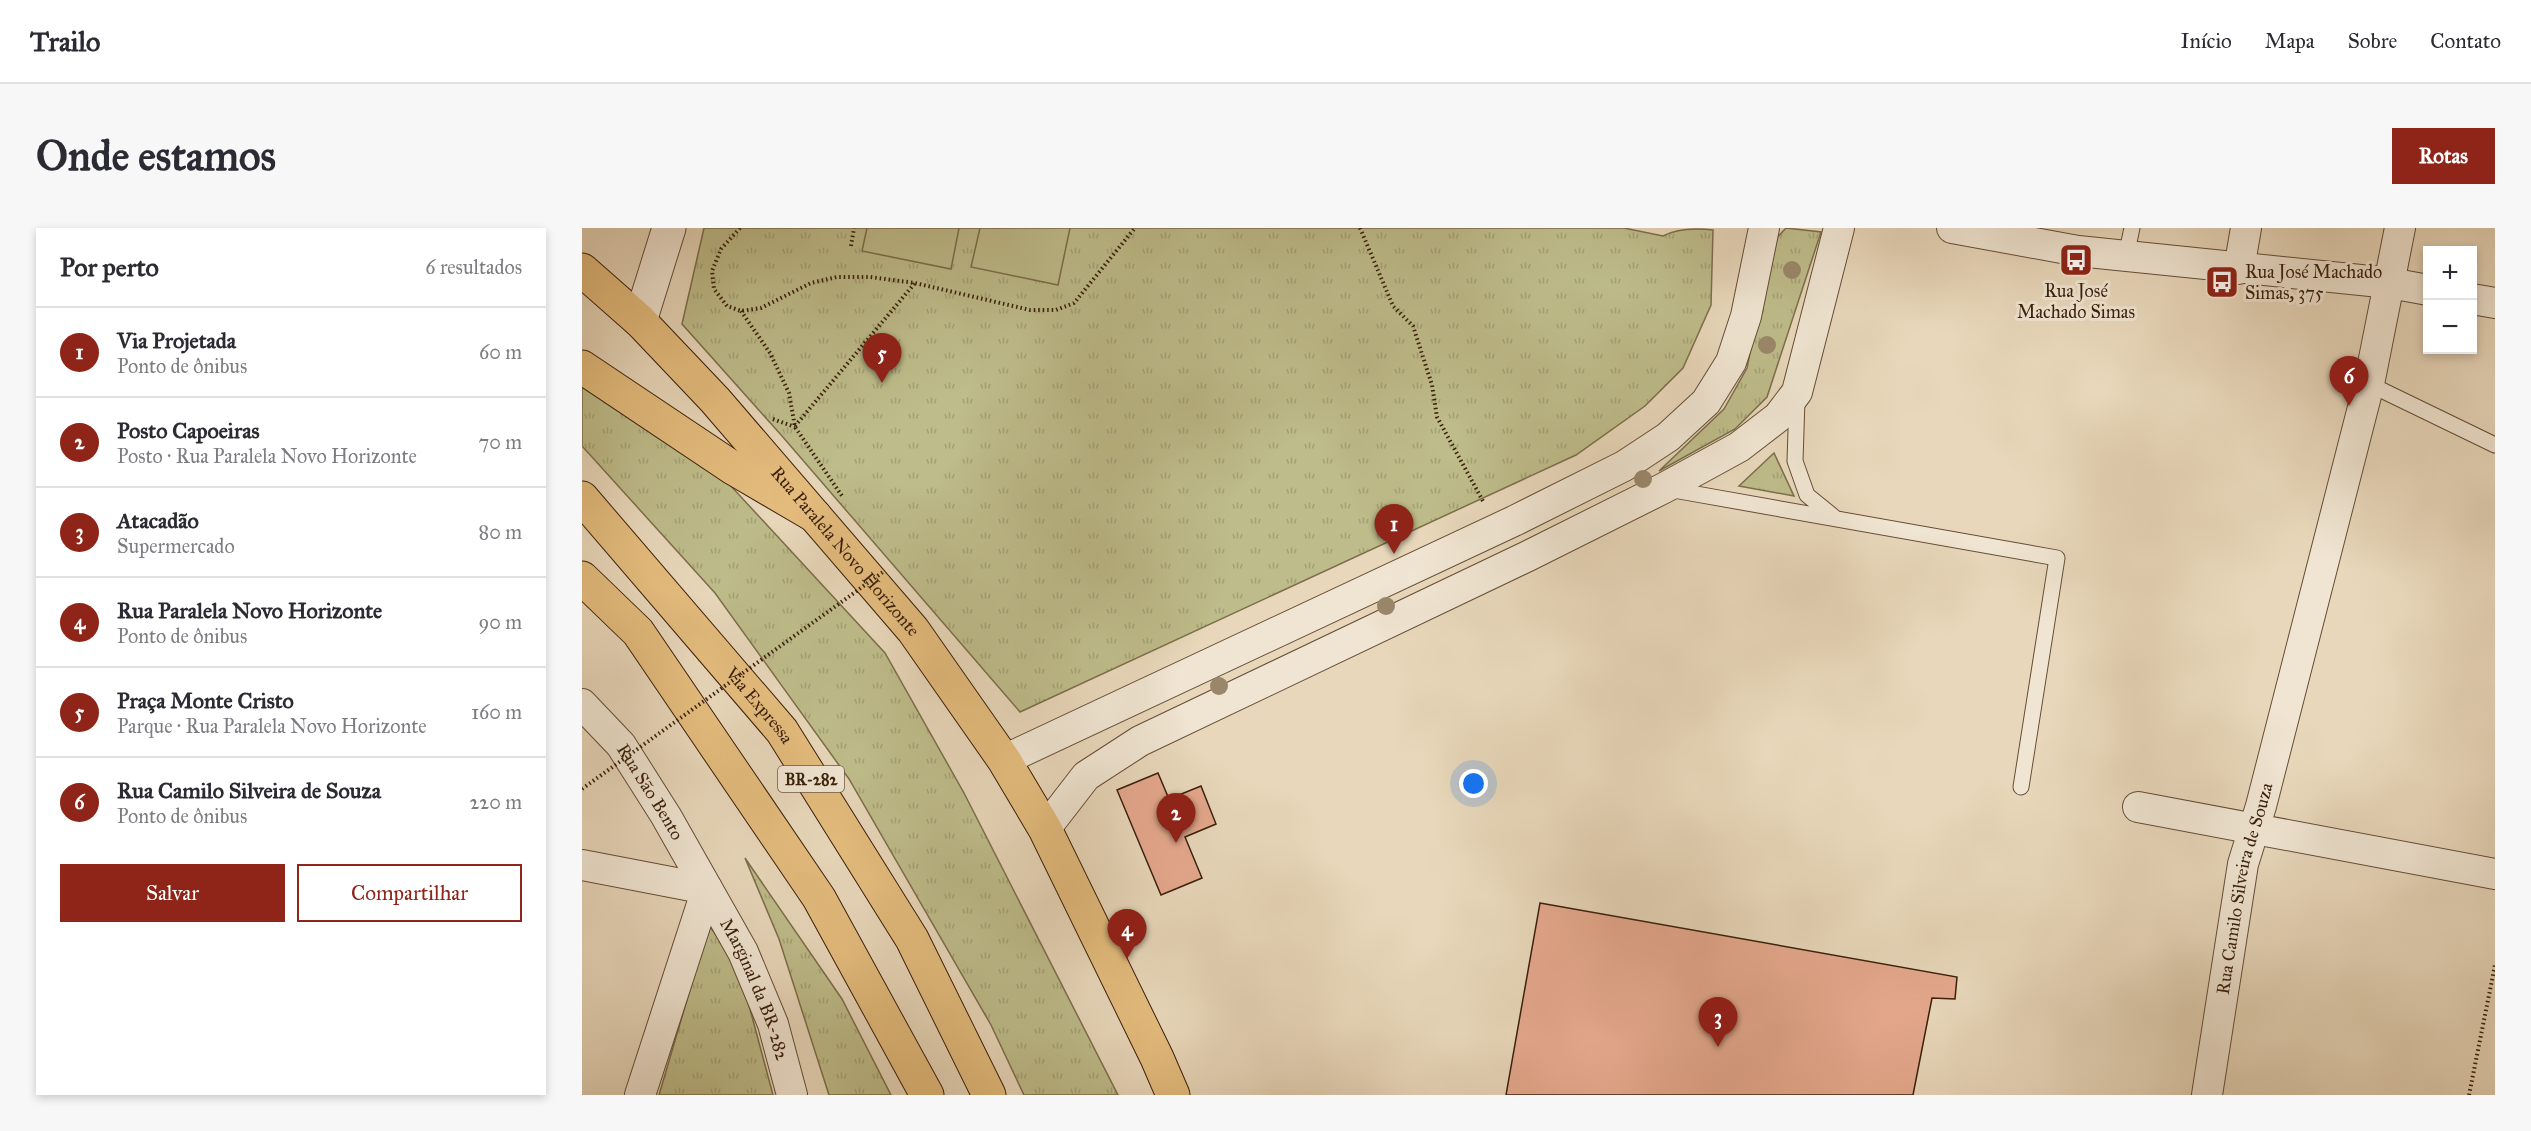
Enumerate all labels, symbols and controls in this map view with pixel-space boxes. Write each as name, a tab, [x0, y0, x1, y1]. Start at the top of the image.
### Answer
text: Trailo	[30, 24, 100, 59]
text: Início	[2181, 28, 2232, 54]
text: Mapa	[2265, 28, 2315, 54]
text: Sobre	[2348, 28, 2397, 54]
text: Contato	[2430, 28, 2501, 54]
button: Rotas	[2392, 128, 2495, 184]
text: Onde estamos	[36, 130, 276, 182]
bus stop icon: Rua José Machado Simas	[2058, 242, 2094, 278]
map controls	[2423, 246, 2477, 354]
button: +	[2423, 246, 2477, 300]
text: Por perto	[60, 251, 159, 283]
text: 6 resultados	[425, 255, 522, 279]
place label: Rua José Machado Simas, 375	[2245, 261, 2382, 304]
bus stop icon: Rua José Machado Simas, 375	[2204, 264, 2240, 300]
place label: Rua José Machado Simas	[2017, 280, 2135, 323]
button: −	[2423, 300, 2477, 354]
text: Via Projetada	[117, 327, 236, 354]
pin: 5	[862, 334, 902, 383]
text: 1	[76, 340, 83, 364]
text: 60 m	[479, 340, 522, 364]
text: Ponto de ônibus	[117, 354, 247, 378]
pin: 6	[2330, 356, 2368, 406]
text: Posto Capoeiras	[117, 417, 259, 444]
text: 2	[75, 430, 84, 454]
text: 70 m	[479, 430, 522, 454]
text: Posto · Rua Paralela Novo Horizonte	[117, 444, 417, 468]
street label: Rua Paralela Novo Horizonte	[766, 462, 925, 640]
pin: 1	[1374, 504, 1414, 554]
text: Atacadão	[117, 507, 199, 534]
text: 3	[76, 520, 84, 544]
text: 80 m	[479, 520, 522, 544]
text: Supermercado	[117, 534, 235, 558]
text: Rua Paralela Novo Horizonte	[117, 597, 382, 624]
text: 4	[74, 610, 85, 634]
text: 90 m	[479, 610, 522, 634]
text: Ponto de ônibus	[117, 624, 247, 648]
street label: Via Expressa	[720, 662, 798, 748]
text: Praça Monte Cristo	[117, 687, 294, 714]
text: 5	[75, 700, 84, 724]
text: 160 m	[471, 700, 522, 724]
text: Parque · Rua Paralela Novo Horizonte	[117, 714, 427, 738]
street label: Rua São Bento	[612, 740, 688, 844]
road number: BR-282	[778, 766, 844, 792]
your location	[1459, 769, 1488, 798]
text: Rua Camilo Silveira de Souza	[117, 777, 381, 804]
street label: Rua Camilo Silveira de Souza	[2212, 780, 2278, 996]
text: 6	[74, 790, 85, 814]
text: 220 m	[470, 790, 522, 814]
pin: 2	[1156, 794, 1196, 843]
text: Ponto de ônibus	[117, 804, 247, 828]
button: Salvar	[60, 864, 285, 922]
button: Compartilhar	[297, 864, 522, 922]
pin: 4	[1108, 910, 1146, 959]
street label: Marginal da BR-282	[715, 914, 793, 1063]
pin: 3	[1698, 998, 1738, 1047]

